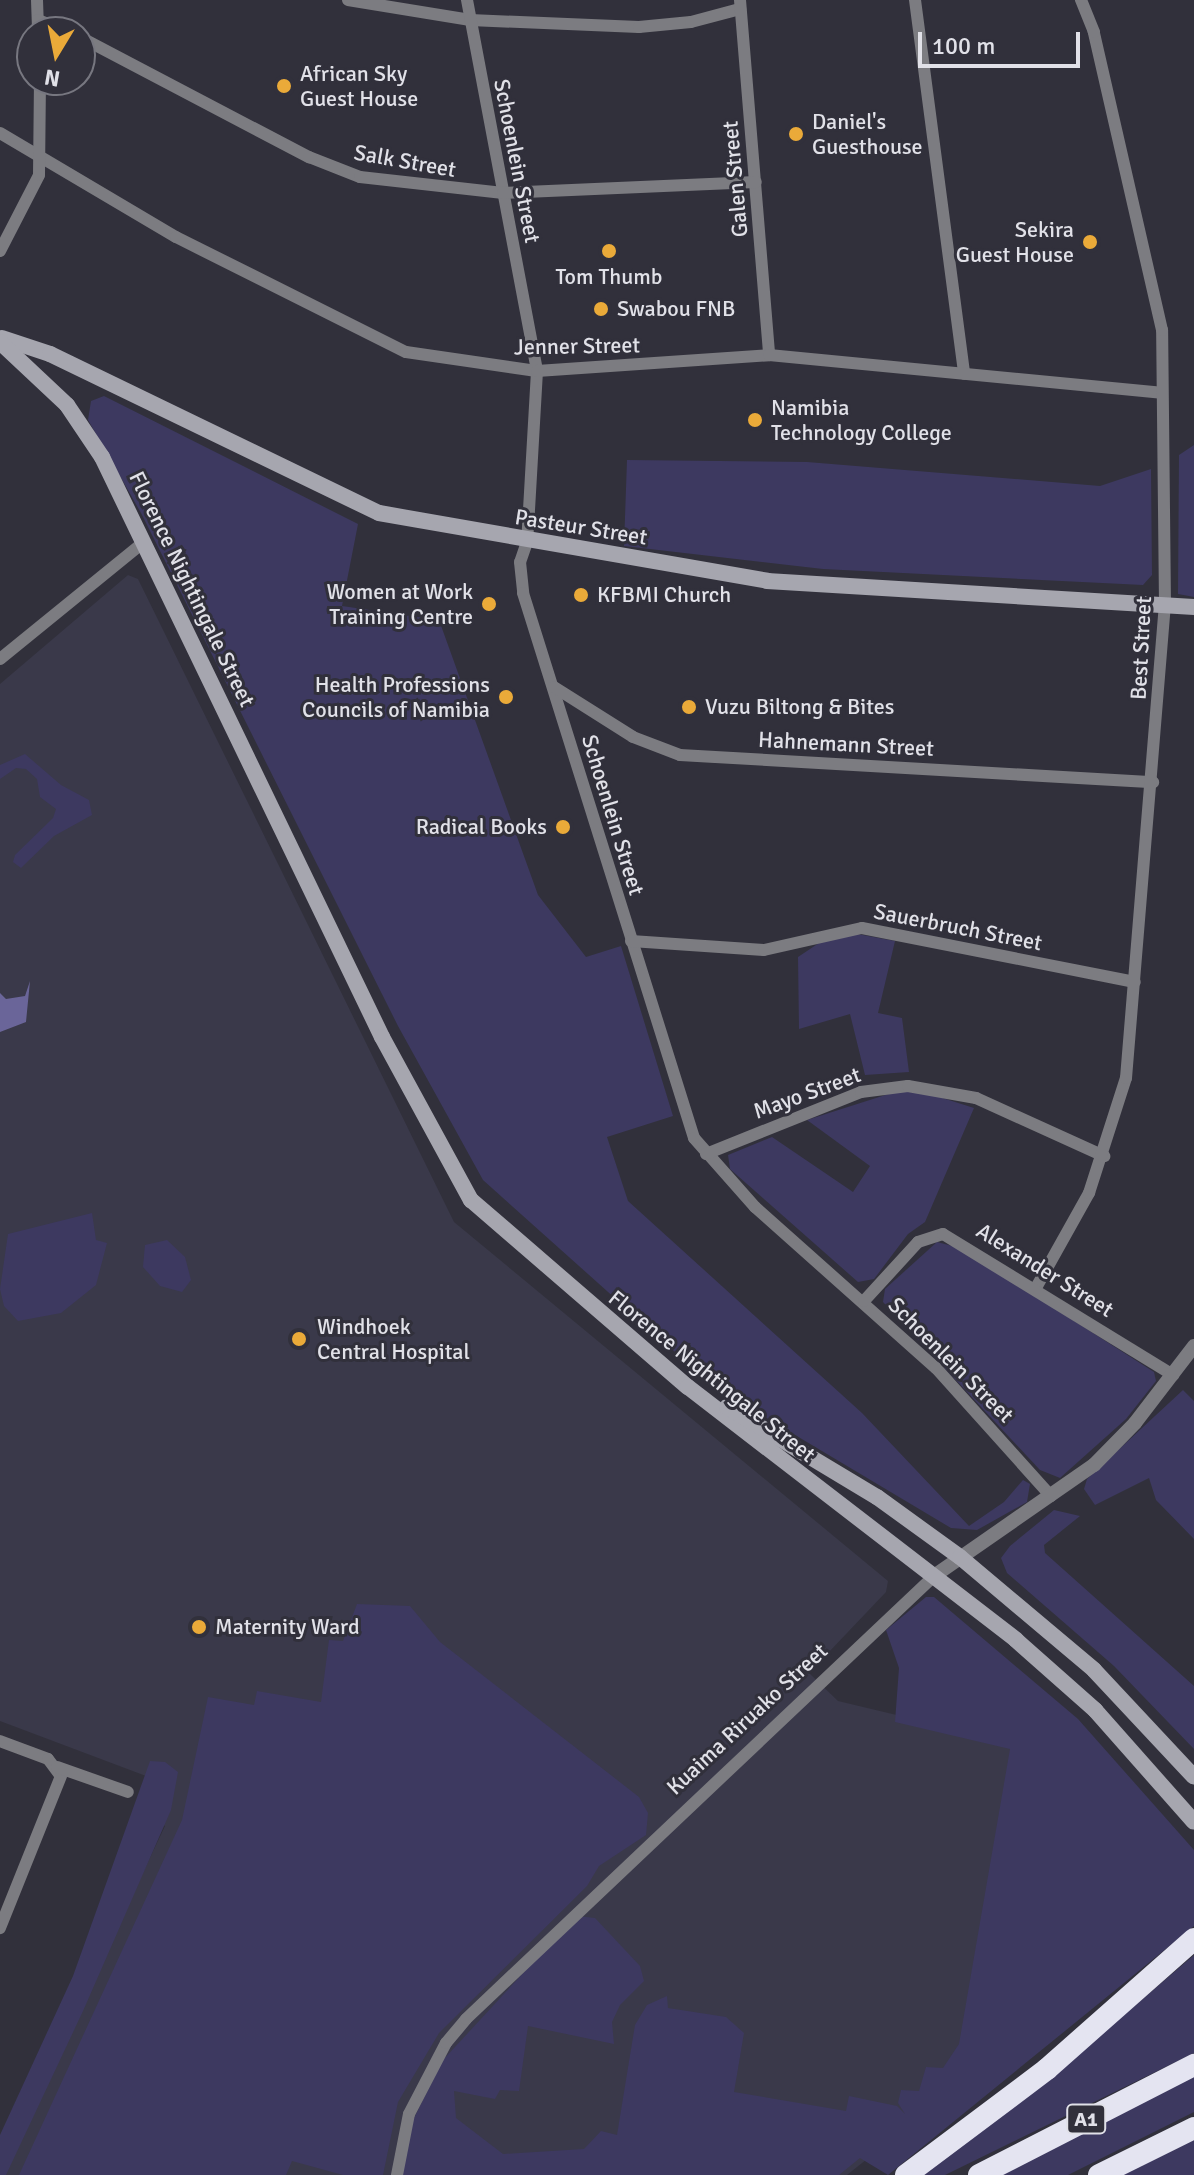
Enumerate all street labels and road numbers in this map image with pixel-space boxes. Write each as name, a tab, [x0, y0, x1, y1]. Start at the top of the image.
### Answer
street label: Schoenlein Street	[488, 77, 546, 245]
street label: Galen Street	[717, 120, 753, 238]
street label: Salk Street	[352, 139, 458, 183]
street label: Jenner Street	[514, 332, 640, 360]
street label: Florence Nightingale Street	[123, 467, 261, 711]
street label: Pasteur Street	[513, 504, 649, 550]
street label: Best Street	[1125, 595, 1157, 701]
street label: Hahnemann Street	[758, 726, 934, 762]
street label: Schoenlein Street	[576, 732, 650, 898]
street label: Sauerbruch Street	[872, 898, 1044, 956]
street label: Mayo Street	[750, 1061, 864, 1125]
street label: Alexander Street	[972, 1217, 1118, 1323]
street label: Florence Nightingale Street	[603, 1284, 821, 1468]
street label: Schoenlein Street	[883, 1292, 1019, 1428]
street label: Kuaima Riruako Street	[661, 1638, 833, 1800]
road number: A1	[1066, 2103, 1106, 2135]

